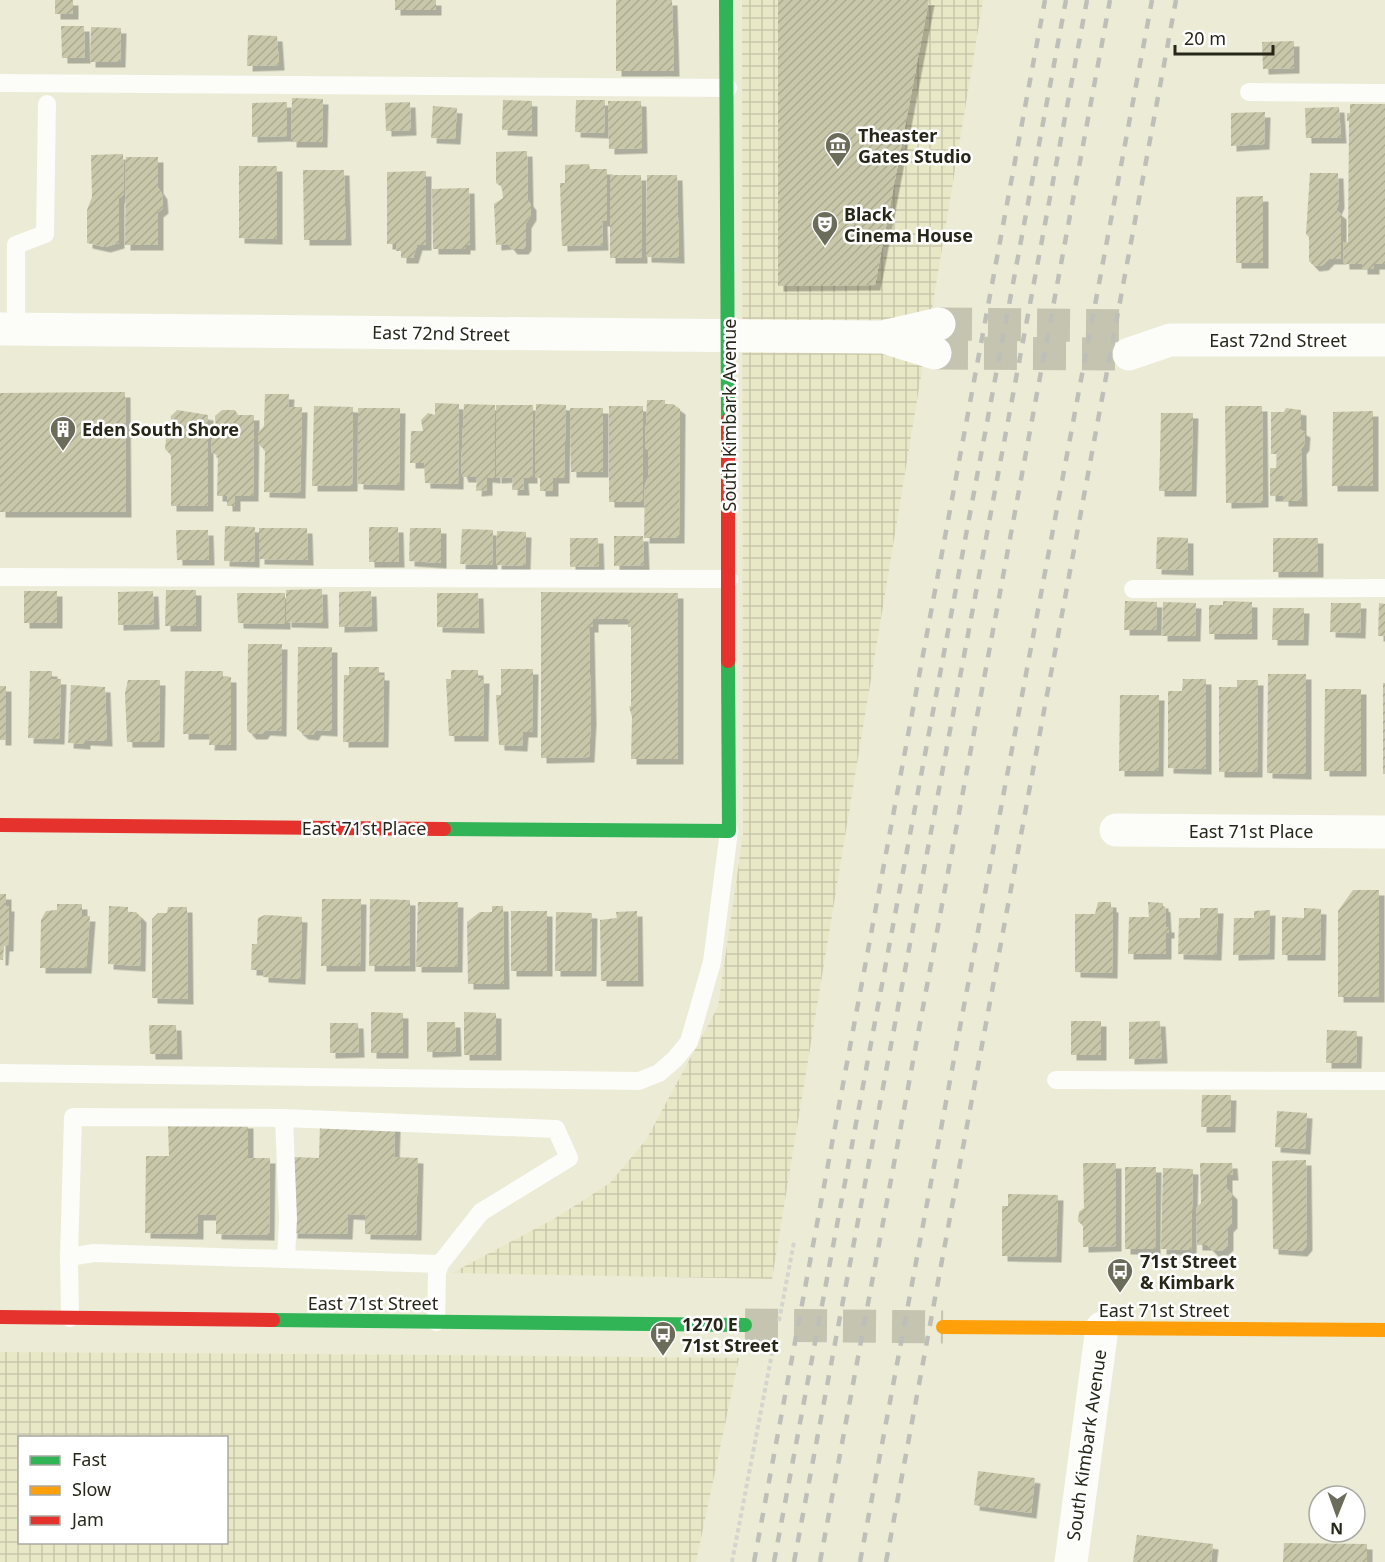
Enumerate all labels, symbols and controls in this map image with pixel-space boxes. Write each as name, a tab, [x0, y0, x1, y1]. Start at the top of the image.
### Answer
scale bar	[1175, 18, 1272, 56]
text: 20 m	[1184, 26, 1226, 50]
place label: Theaster Gates Studio	[858, 123, 972, 168]
museum icon: Theaster Gates Studio	[823, 130, 853, 168]
place label: Black Cinema House	[844, 202, 973, 247]
theatre icon: Black Cinema House	[810, 209, 840, 247]
street label: South Kimbark Avenue	[717, 319, 741, 511]
street label: East 72nd Street	[372, 320, 511, 346]
street label: East 72nd Street	[1209, 328, 1347, 352]
building icon: Eden South Shore	[48, 414, 78, 452]
place label: Eden South Shore	[82, 417, 239, 441]
street label: East 71st Place	[302, 816, 426, 840]
street label: East 71st Place	[1189, 819, 1313, 843]
place label: 71st Street & Kimbark	[1140, 1249, 1237, 1294]
bus stop icon: 71st Street & Kimbark	[1105, 1256, 1135, 1294]
street label: East 71st Street	[308, 1291, 439, 1315]
street label: East 71st Street	[1099, 1298, 1230, 1322]
place label: 1270 E 71st Street	[682, 1312, 779, 1357]
bus stop icon: 1270 E 71st Street	[648, 1319, 678, 1357]
street label: South Kimbark Avenue	[1061, 1348, 1111, 1542]
legend	[18, 1436, 228, 1544]
text: Fast	[72, 1447, 107, 1471]
text: Slow	[72, 1477, 111, 1501]
north arrow	[1307, 1484, 1367, 1544]
text: Jam	[70, 1507, 104, 1531]
text: N	[1330, 1518, 1343, 1540]

